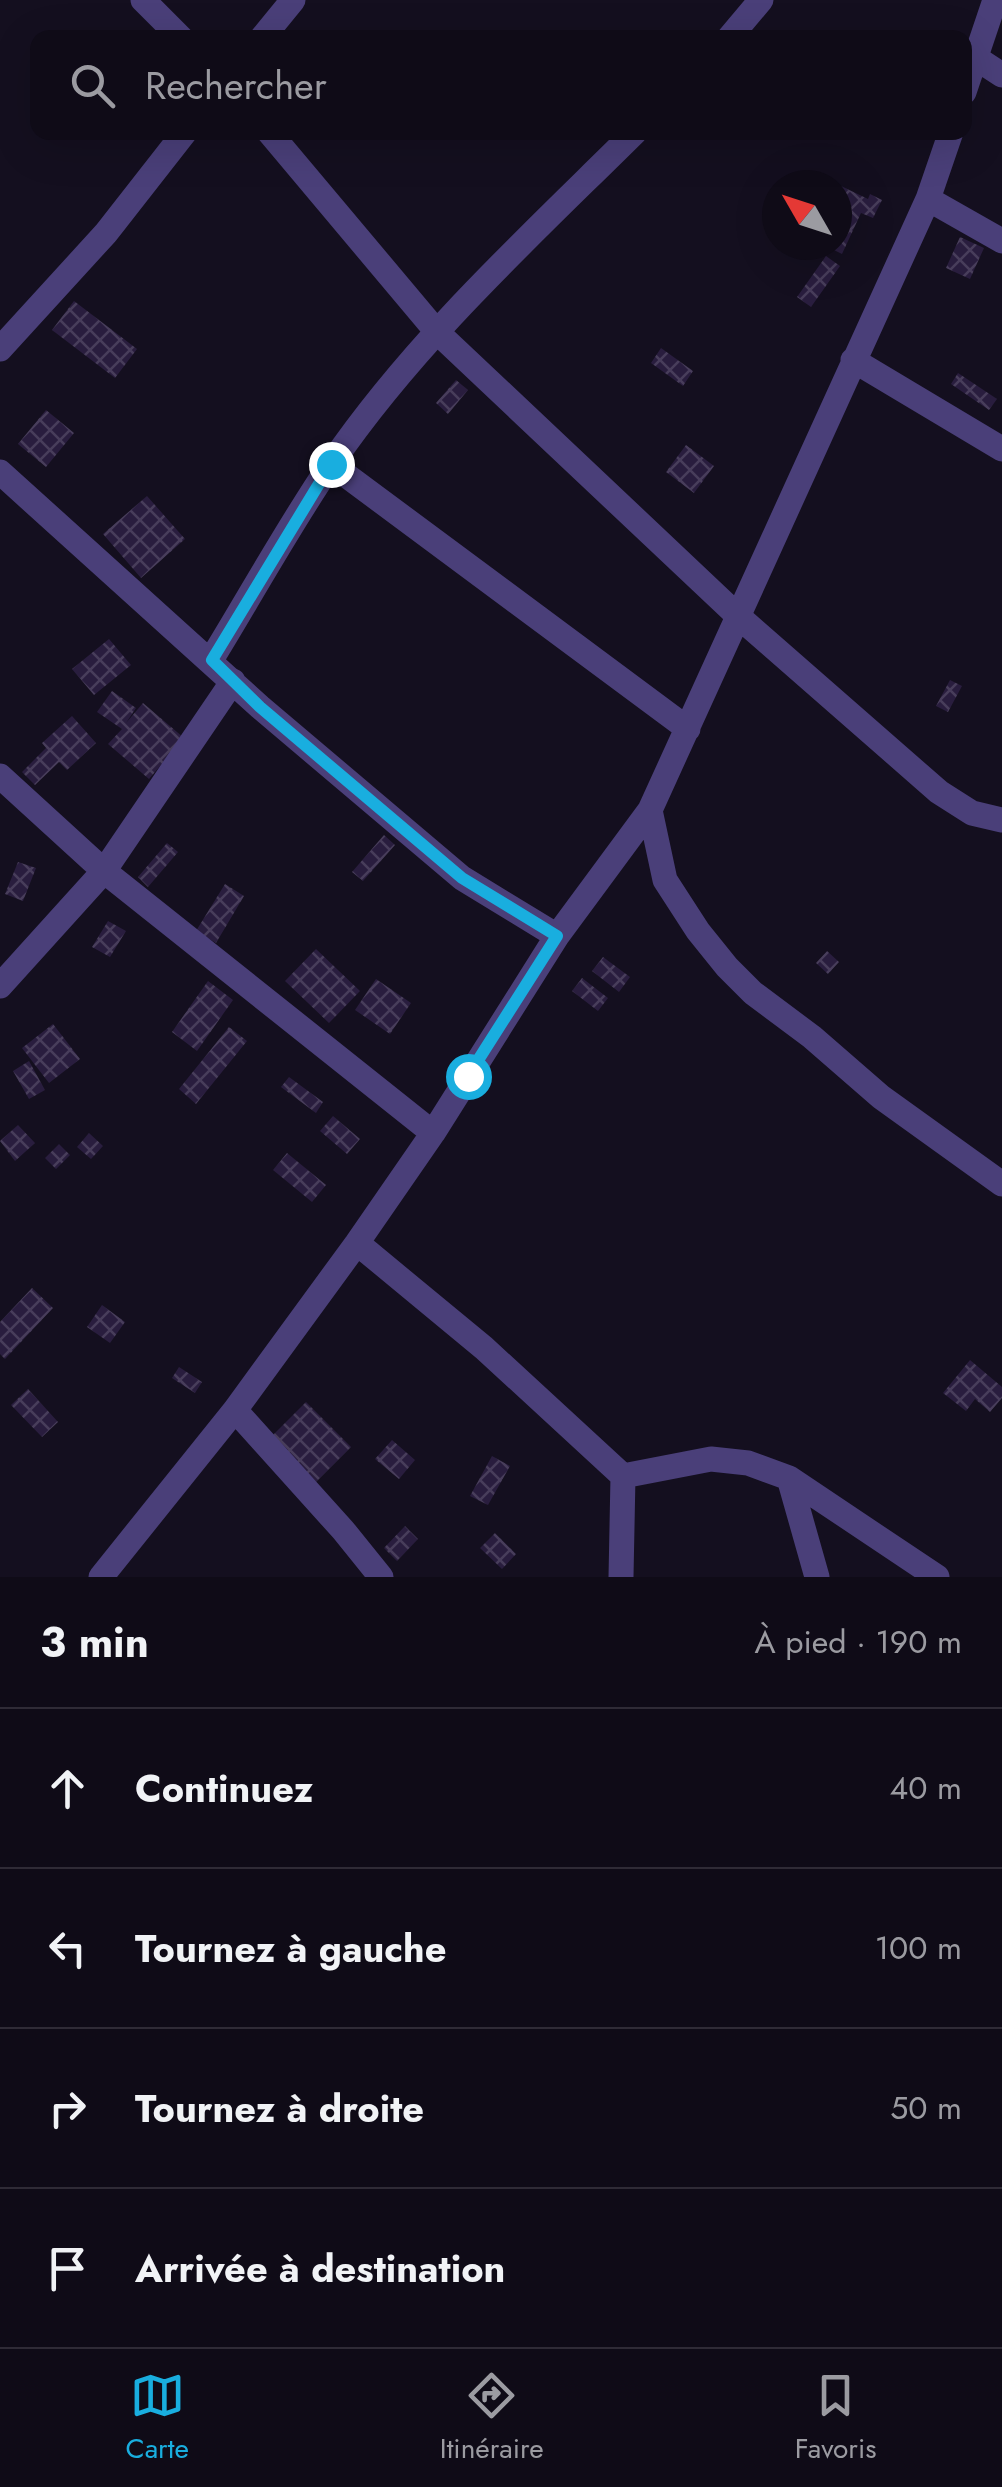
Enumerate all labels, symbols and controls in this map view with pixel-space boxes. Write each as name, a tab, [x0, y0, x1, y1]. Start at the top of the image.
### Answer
search box	[30, 30, 972, 140]
icon: search	[65, 58, 120, 113]
text: Rechercher	[145, 58, 327, 113]
north arrow	[762, 170, 852, 260]
route end	[309, 442, 355, 488]
route start	[446, 1054, 492, 1100]
text: 3 min	[40, 1612, 149, 1673]
text: À pied · 190 m	[755, 1619, 962, 1665]
icon: ahead	[40, 1761, 95, 1816]
text: Continuez	[135, 1761, 313, 1816]
text: 40 m	[890, 1765, 962, 1811]
icon: left	[40, 1921, 95, 1976]
text: Tournez à gauche	[135, 1921, 446, 1976]
text: 100 m	[875, 1925, 962, 1971]
icon: right	[40, 2081, 95, 2136]
text: Tournez à droite	[135, 2081, 424, 2136]
text: 50 m	[890, 2085, 962, 2131]
icon: arrive	[40, 2241, 95, 2296]
text: Arrivée à destination	[135, 2241, 505, 2296]
tab: Carte	[125, 2368, 189, 2469]
tab: Itinéraire	[440, 2368, 544, 2469]
tab: Favoris	[795, 2368, 877, 2469]

